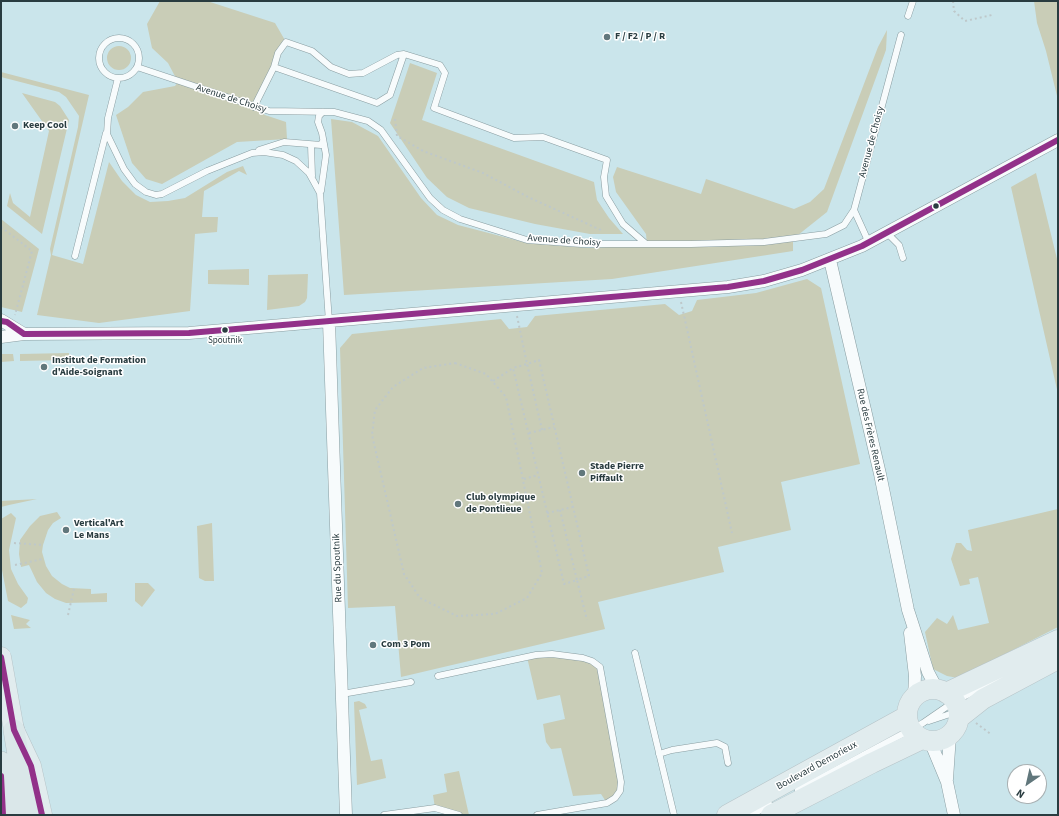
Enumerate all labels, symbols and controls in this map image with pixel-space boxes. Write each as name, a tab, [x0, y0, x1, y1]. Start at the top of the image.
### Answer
place label: F / F2 / P / R	[615, 31, 665, 43]
marker: F / F2 / P / R	[602, 32, 612, 42]
street label: Avenue de Choisy	[194, 82, 268, 116]
street label: Avenue de Choisy	[857, 105, 887, 179]
place label: Keep Cool	[23, 120, 67, 132]
marker: Keep Cool	[10, 121, 20, 131]
unlabelled marker	[931, 201, 941, 211]
street label: Avenue de Choisy	[527, 232, 601, 250]
marker: Spoutnik	[220, 325, 230, 335]
place label: Spoutnik	[208, 336, 242, 346]
place label: Institut de Formation d'Aide-Soignant	[52, 355, 146, 378]
marker: Institut de Formation d'Aide-Soignant	[39, 362, 49, 372]
street label: Rue des Frères Renault	[853, 387, 887, 483]
place label: Stade Pierre Piffault	[590, 461, 644, 484]
marker: Stade Pierre Piffault	[577, 468, 587, 478]
place label: Club olympique de Pontlieue	[466, 492, 535, 516]
marker: Club olympique de Pontlieue	[453, 499, 463, 509]
place label: Vertical'Art Le Mans	[74, 518, 124, 542]
marker: Vertical'Art Le Mans	[61, 525, 71, 535]
street label: Rue du Spoutnik	[331, 533, 345, 603]
place label: Com 3 Pom	[381, 639, 430, 651]
marker: Com 3 Pom	[368, 640, 378, 650]
street label: Boulevard Demorieux	[775, 739, 859, 793]
north arrow	[1007, 764, 1047, 804]
text: N	[1013, 785, 1028, 802]

